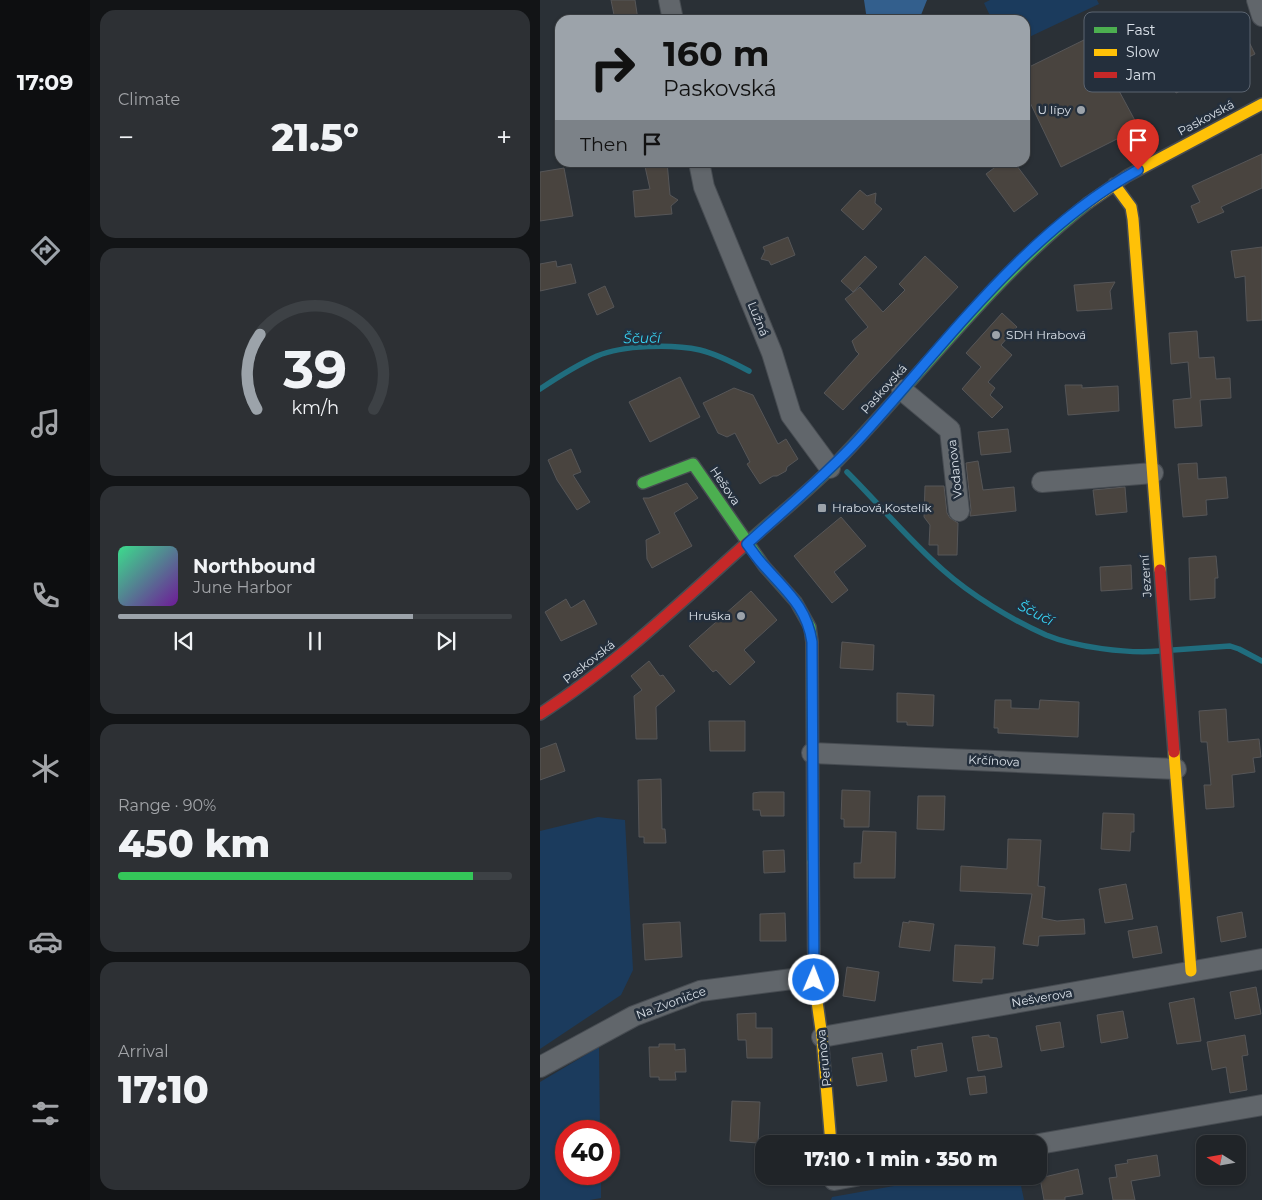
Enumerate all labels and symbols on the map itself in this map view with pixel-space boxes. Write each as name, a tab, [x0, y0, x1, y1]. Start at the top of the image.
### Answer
legend	[1084, 12, 1250, 92]
text: Fast	[1126, 21, 1156, 39]
text: Slow	[1126, 43, 1160, 61]
text: Jam	[1125, 66, 1156, 84]
street label: Paskovská	[1175, 96, 1237, 139]
place label: U lípy	[1037, 102, 1071, 117]
marker: U lípy	[1075, 104, 1087, 116]
pin	[1117, 119, 1159, 170]
street label: Lužná	[745, 299, 772, 338]
place label: SDH Hrabová	[1006, 327, 1086, 342]
water label: Ščučí	[623, 329, 663, 347]
marker: SDH Hrabová	[990, 329, 1002, 341]
street label: Paskovská	[857, 361, 910, 417]
street label: Vodanova	[944, 439, 965, 499]
street label: Hešova	[707, 463, 744, 508]
place label: Hrabová,Kostelík	[832, 500, 933, 515]
marker: Hrabová,Kostelík	[816, 502, 828, 514]
street label: Jezerní	[1136, 554, 1155, 599]
water label: Ščučí	[1015, 596, 1059, 631]
place label: Hruška	[688, 608, 731, 623]
marker: Hruška	[735, 610, 747, 622]
street label: Paskovská	[560, 637, 618, 687]
street label: Krčínova	[968, 752, 1020, 769]
position arrow	[787, 953, 839, 1005]
street label: Na Zvoničce	[634, 983, 708, 1022]
street label: Nešverova	[1010, 985, 1074, 1010]
street label: Perunova	[813, 1029, 834, 1087]
speed limit sign: 40	[555, 1120, 620, 1185]
north arrow	[1196, 1135, 1246, 1185]

